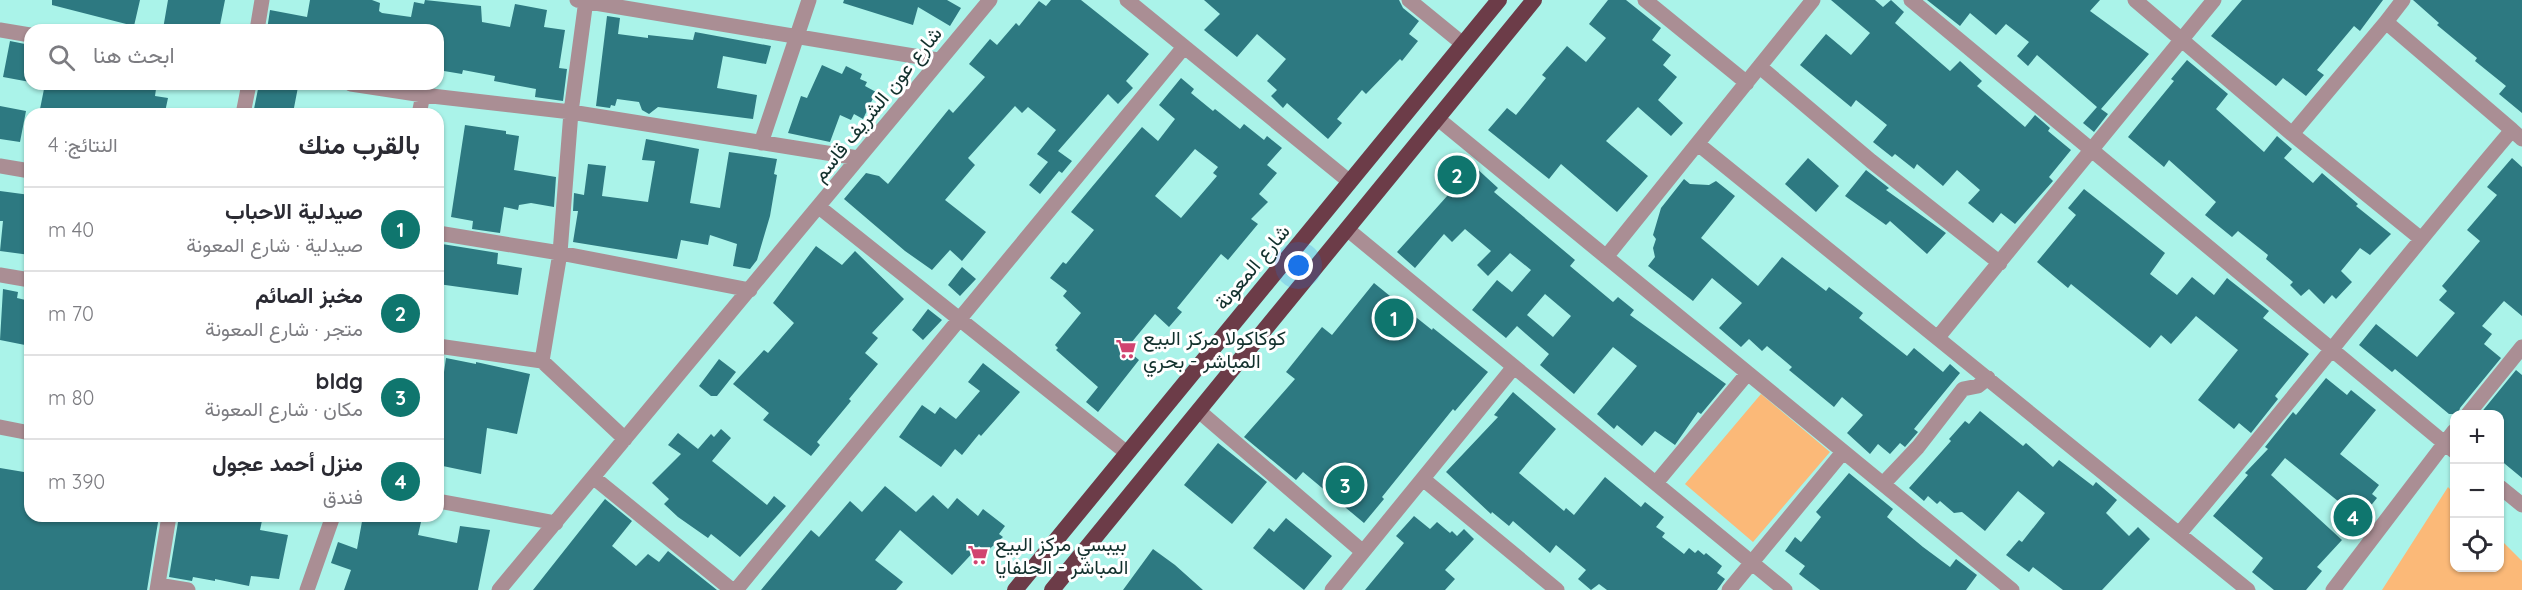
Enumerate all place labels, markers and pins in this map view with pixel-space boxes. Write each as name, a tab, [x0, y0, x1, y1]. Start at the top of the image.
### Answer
pin: 2	[1438, 152, 1476, 198]
pin: 1	[1374, 296, 1414, 340]
place label: كوكاكولا مركز البيع المباشر - بحري	[1143, 325, 1286, 378]
supermarket icon: كوكاكولا مركز البيع المباشر - بحري	[1114, 337, 1138, 361]
pin: 3	[1326, 462, 1364, 508]
pin: 4	[2334, 494, 2372, 540]
place label: بيبسي مركز البيع المباشر - الحلفايا	[995, 531, 1128, 580]
supermarket icon: بيبسي مركز البيع المباشر - الحلفايا	[966, 543, 990, 567]

